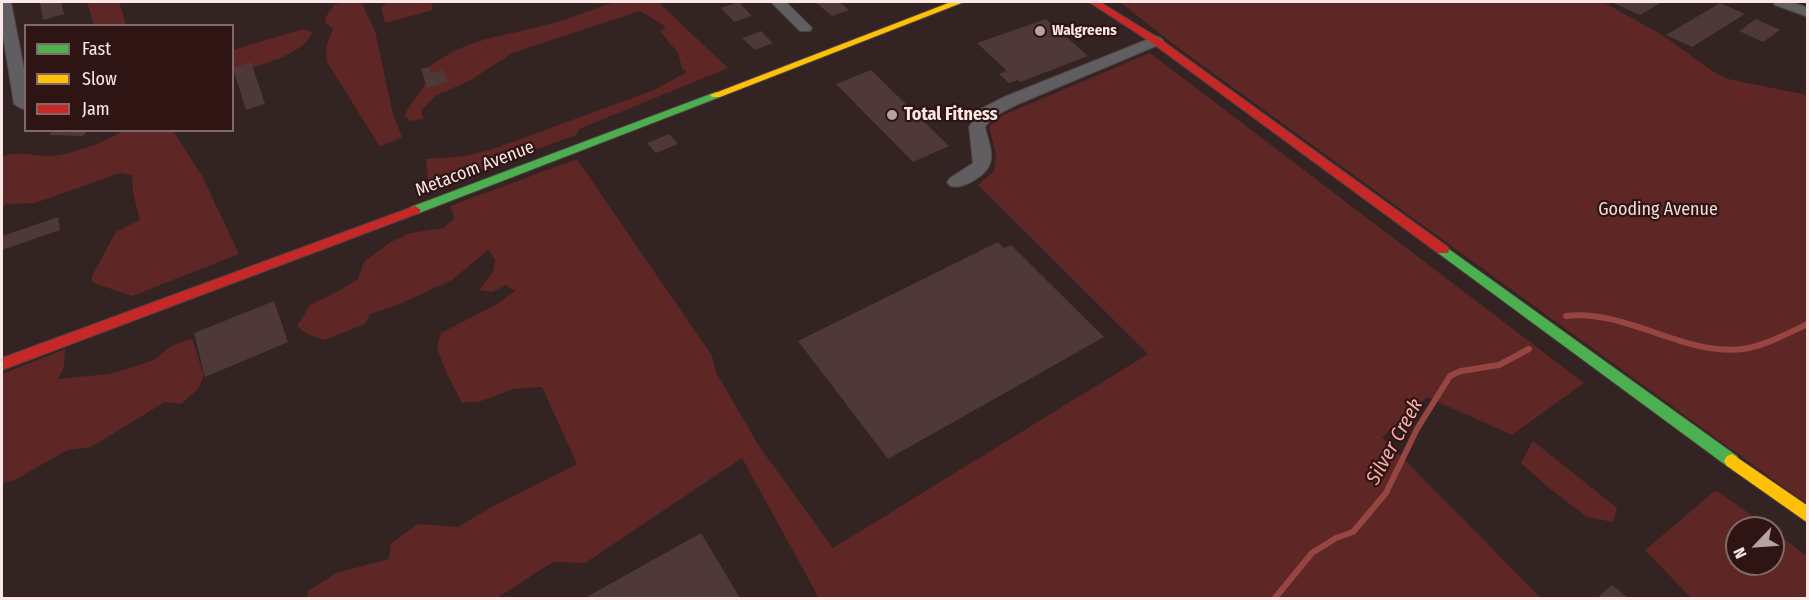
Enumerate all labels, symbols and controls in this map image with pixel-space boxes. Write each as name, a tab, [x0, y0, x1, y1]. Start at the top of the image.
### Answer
place label: Walgreens	[1052, 22, 1117, 40]
legend	[24, 24, 234, 132]
marker: Walgreens	[1033, 24, 1047, 38]
text: Fast	[82, 38, 111, 60]
text: Slow	[82, 68, 117, 90]
text: Jam	[82, 98, 110, 120]
place label: Total Fitness	[904, 104, 998, 126]
marker: Total Fitness	[885, 108, 899, 122]
street label: Metacom Avenue	[413, 136, 537, 202]
park label: Gooding Avenue	[1598, 199, 1718, 221]
water label: Silver Creek	[1362, 395, 1428, 489]
north arrow	[1725, 516, 1785, 576]
text: N	[1729, 545, 1751, 561]

